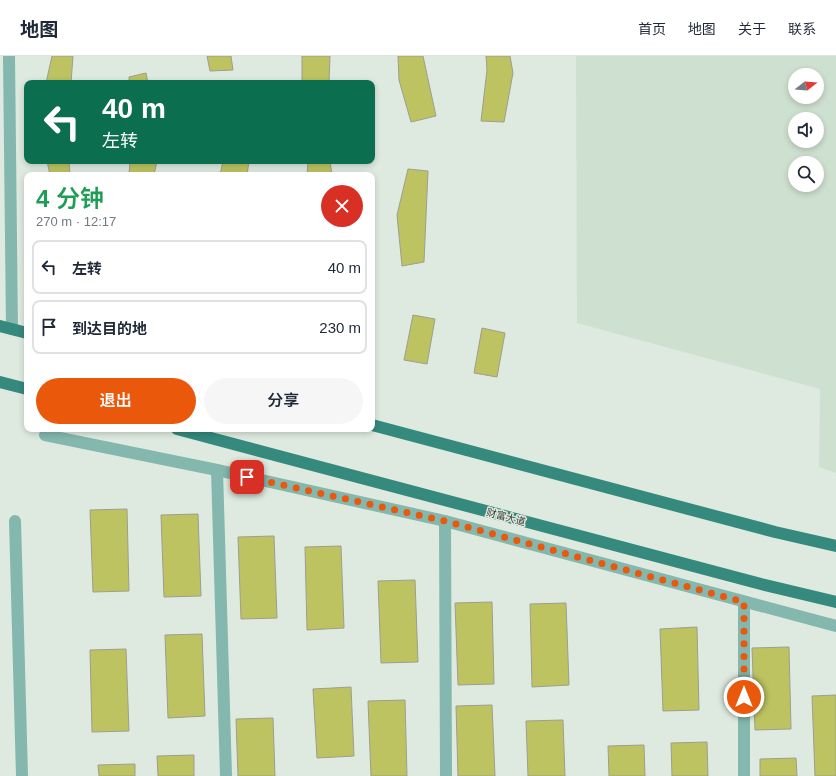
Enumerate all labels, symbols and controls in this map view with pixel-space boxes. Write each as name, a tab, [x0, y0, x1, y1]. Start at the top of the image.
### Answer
text: 地图	[20, 19, 58, 40]
text: 首页	[638, 21, 666, 37]
text: 地图	[688, 21, 716, 37]
text: 关于	[738, 21, 766, 37]
text: 联系	[788, 21, 816, 37]
north arrow	[788, 68, 824, 104]
map controls	[788, 68, 824, 192]
text: 40 m	[102, 93, 166, 124]
icon: left	[36, 96, 88, 148]
button: sound	[788, 112, 824, 148]
text: 左转	[102, 131, 138, 151]
button: search	[788, 156, 824, 192]
text: 4 分钟	[36, 185, 104, 212]
button: close	[321, 185, 363, 227]
text: 270 m · 12:17	[36, 214, 116, 229]
icon: left	[38, 256, 60, 278]
text: 40 m	[328, 259, 361, 276]
text: 左转	[72, 260, 102, 277]
icon: arrive	[38, 316, 60, 338]
text: 230 m	[319, 319, 361, 336]
text: 到达目的地	[72, 320, 147, 337]
button: 退出	[36, 378, 196, 424]
button: 分享	[204, 378, 363, 424]
pin	[230, 460, 264, 494]
icon: arrive	[236, 466, 258, 488]
street label: 财富大道	[485, 507, 527, 527]
position arrow	[723, 676, 765, 718]

